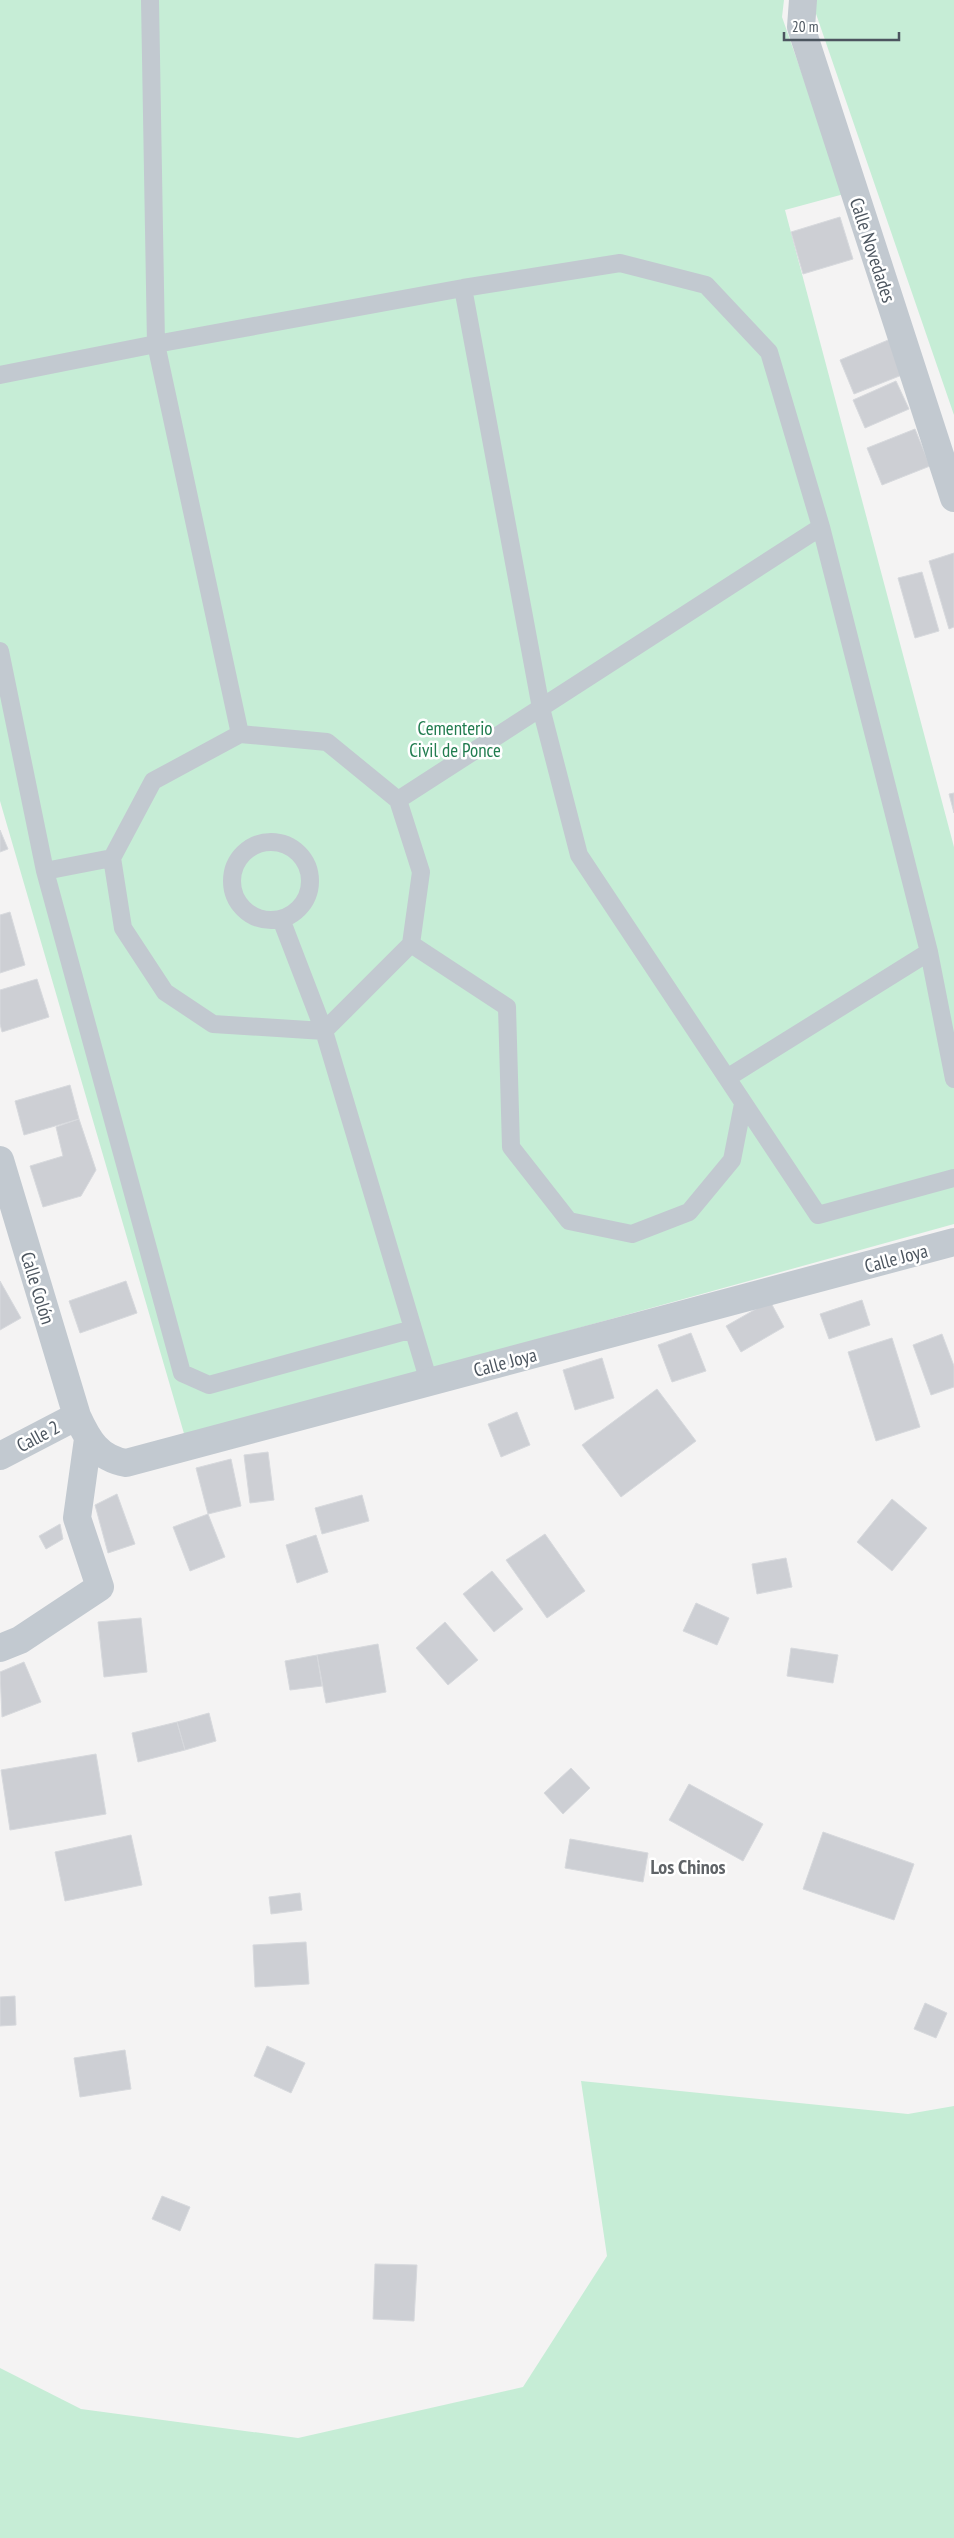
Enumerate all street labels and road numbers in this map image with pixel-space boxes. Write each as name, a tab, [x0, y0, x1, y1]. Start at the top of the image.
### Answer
street label: Calle Novedades	[845, 195, 901, 305]
street label: Calle Joya	[862, 1238, 930, 1278]
street label: Calle Colón	[16, 1249, 60, 1327]
street label: Calle Joya	[471, 1342, 539, 1382]
street label: Calle 2	[12, 1415, 64, 1457]

